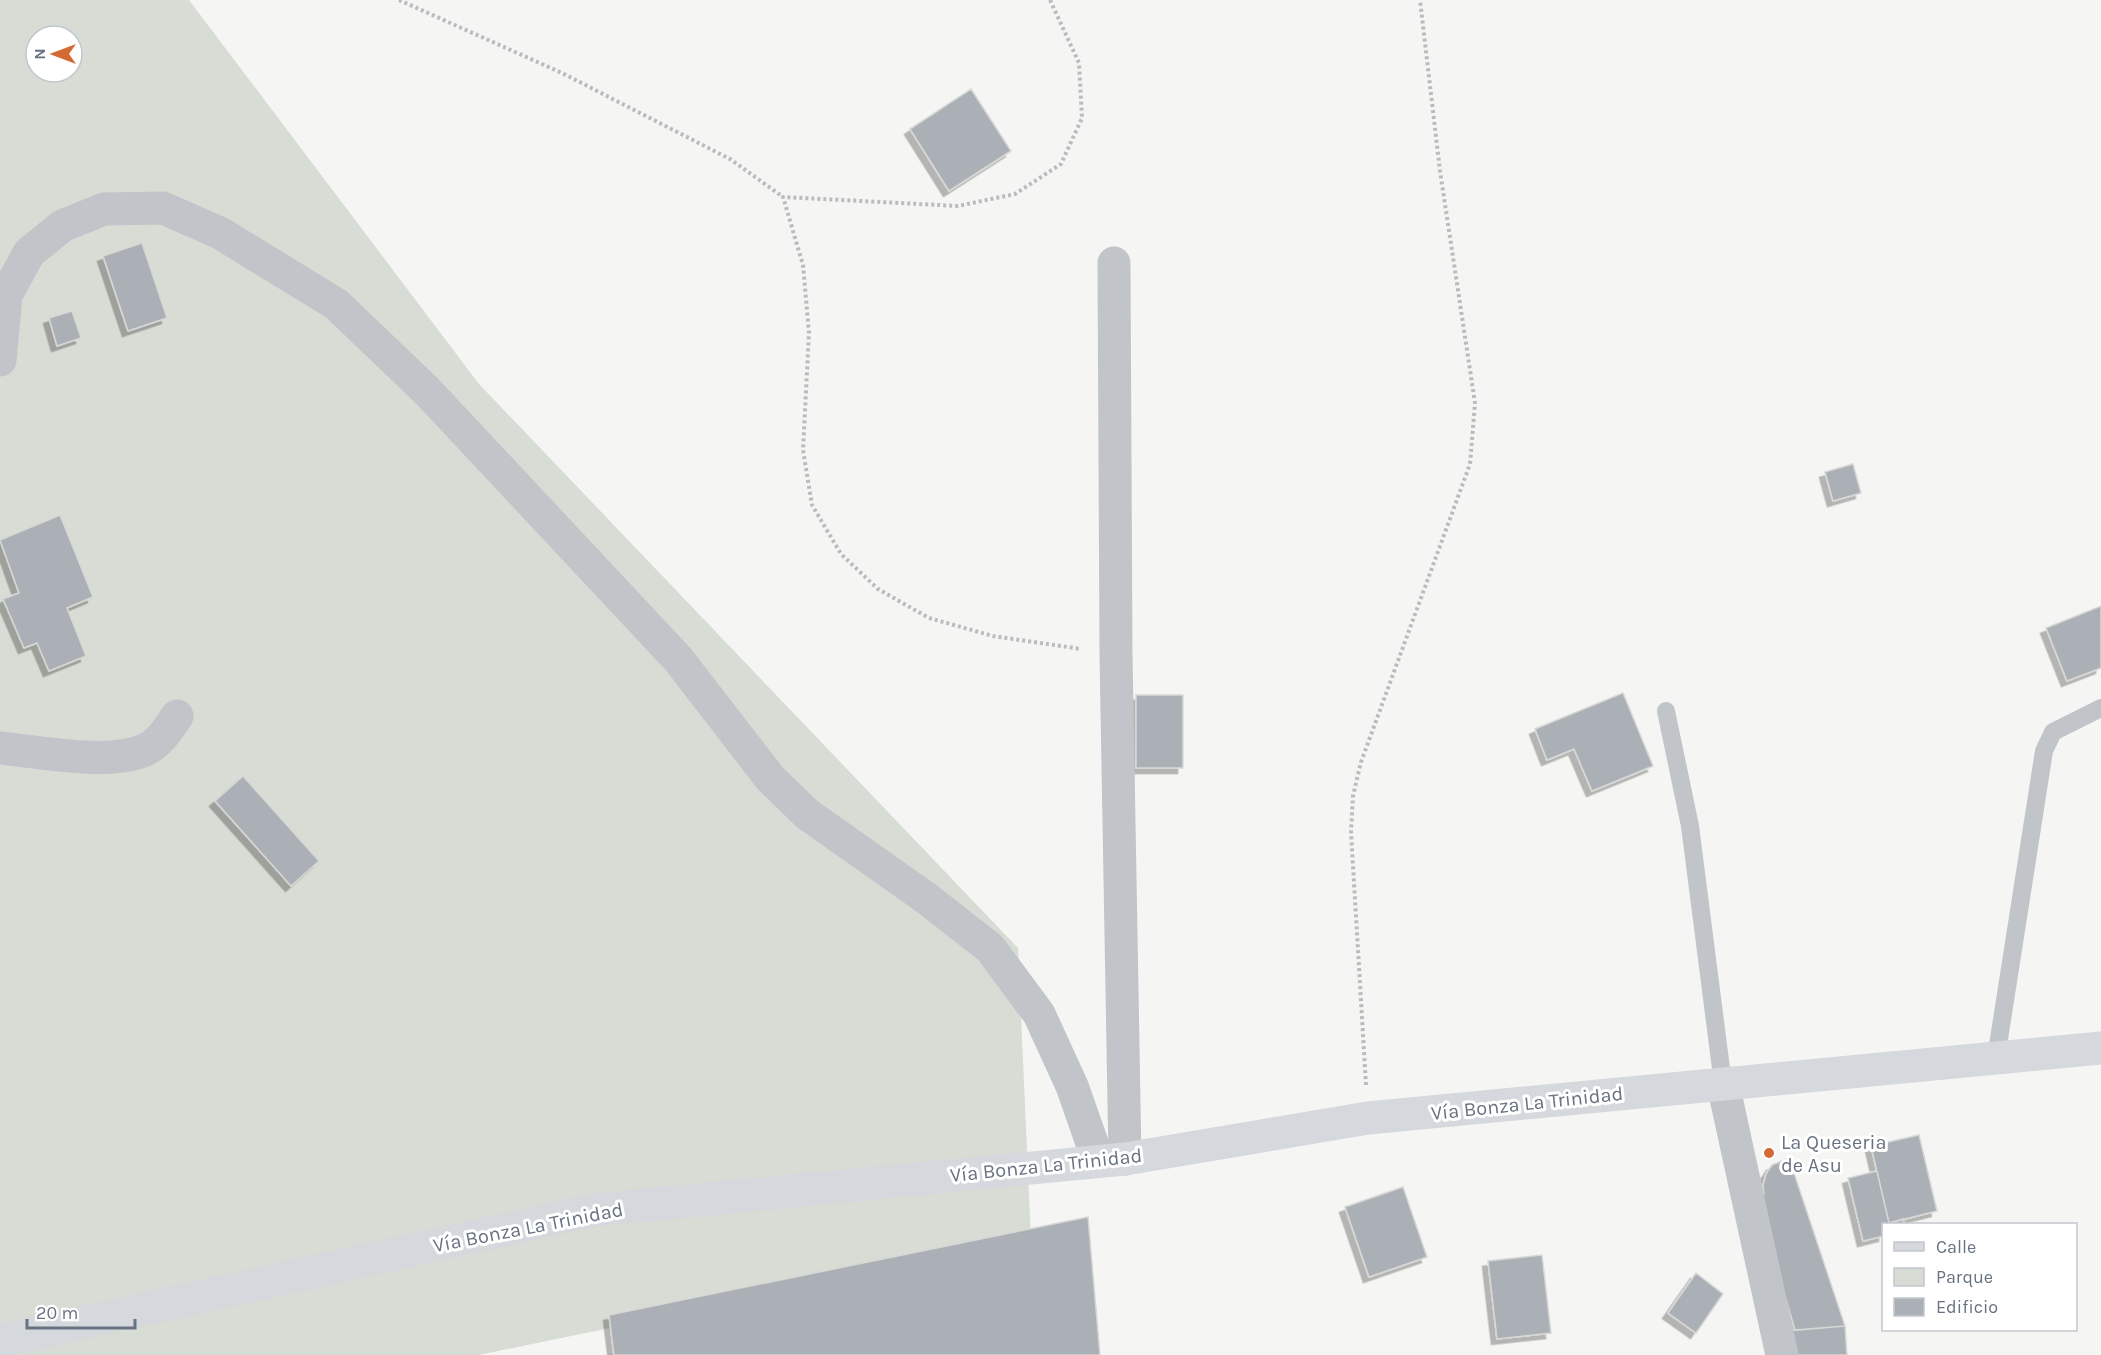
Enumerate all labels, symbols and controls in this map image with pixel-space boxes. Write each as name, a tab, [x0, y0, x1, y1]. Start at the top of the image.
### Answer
north arrow	[24, 24, 84, 84]
text: N	[30, 48, 49, 60]
street label: Vía Bonza La Trinidad	[1430, 1082, 1624, 1125]
place label: La Queseria de Asu	[1781, 1131, 1887, 1177]
street label: Vía Bonza La Trinidad	[949, 1144, 1143, 1187]
marker: La Queseria de Asu	[1762, 1146, 1776, 1160]
street label: Vía Bonza La Trinidad	[431, 1198, 625, 1257]
legend	[1882, 1223, 2077, 1331]
text: Calle	[1936, 1236, 1976, 1258]
text: Parque	[1936, 1266, 1993, 1288]
scale bar	[27, 1292, 135, 1330]
text: Edificio	[1936, 1296, 1998, 1318]
text: 20 m	[36, 1302, 78, 1324]

